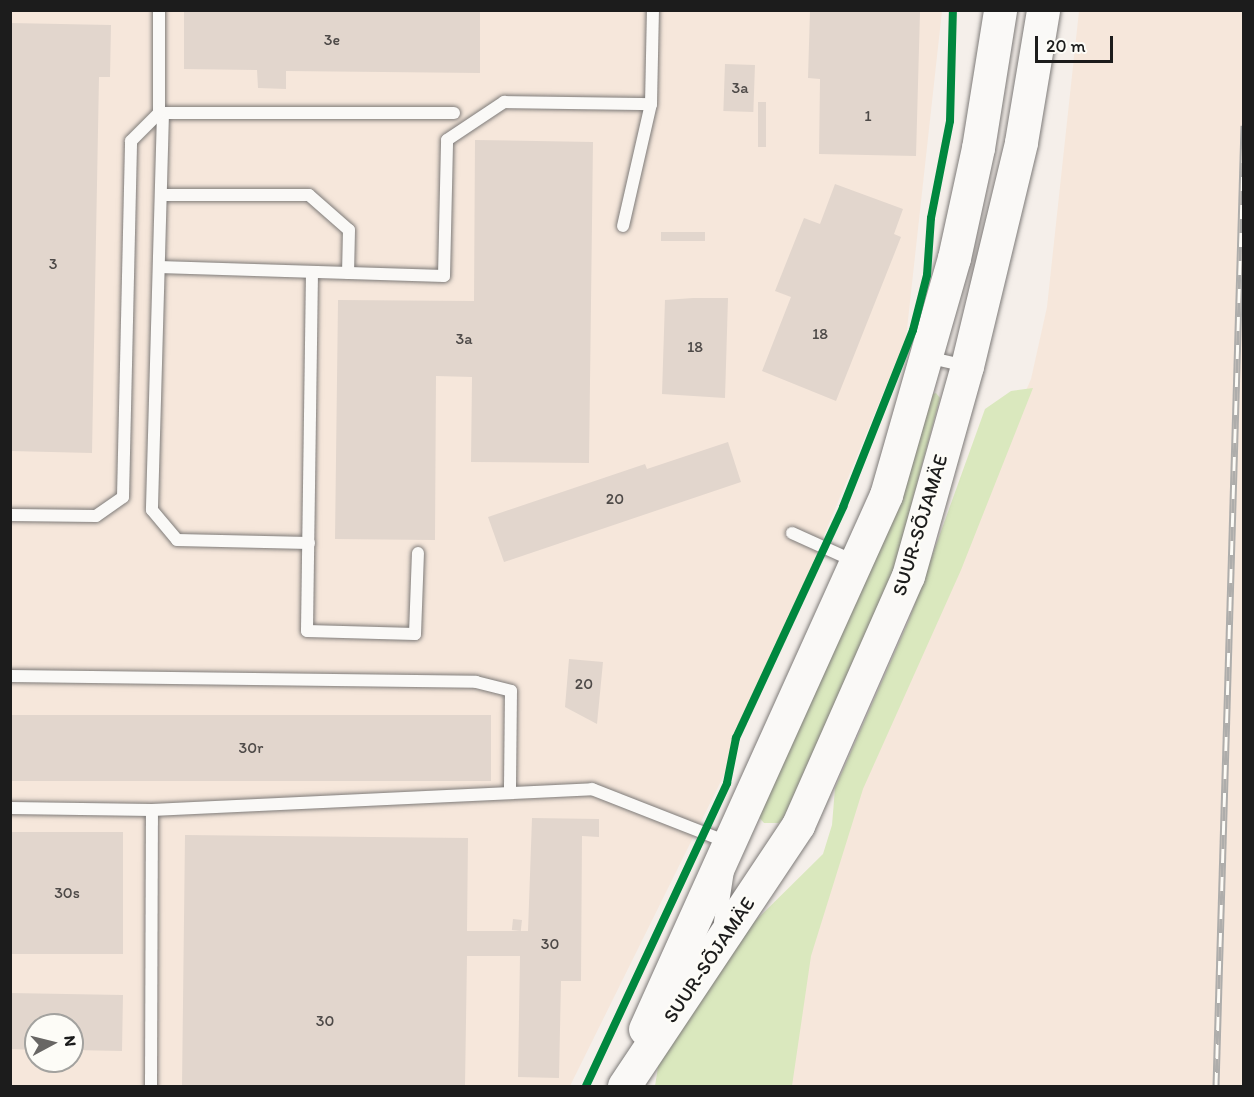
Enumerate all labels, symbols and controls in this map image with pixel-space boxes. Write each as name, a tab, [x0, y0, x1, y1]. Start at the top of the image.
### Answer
scale bar	[1038, 24, 1116, 62]
house number: 3e	[324, 30, 340, 50]
text: 20 m	[1046, 35, 1086, 57]
house number: 3a	[731, 78, 749, 98]
house number: 1	[864, 106, 872, 126]
house number: 3	[49, 254, 57, 274]
house number: 18	[812, 324, 828, 344]
house number: 3a	[455, 329, 473, 349]
house number: 18	[687, 337, 703, 357]
street label: SUUR-SÕJAMÄE	[887, 451, 953, 599]
house number: 20	[606, 489, 624, 509]
house number: 20	[575, 674, 593, 694]
house number: 30r	[239, 738, 263, 758]
house number: 30s	[54, 883, 80, 903]
street label: SUUR-SÕJAMÄE	[658, 893, 760, 1027]
house number: 30	[541, 934, 559, 954]
house number: 30	[316, 1011, 334, 1031]
north arrow	[24, 1013, 84, 1073]
text: N	[60, 1034, 80, 1048]

